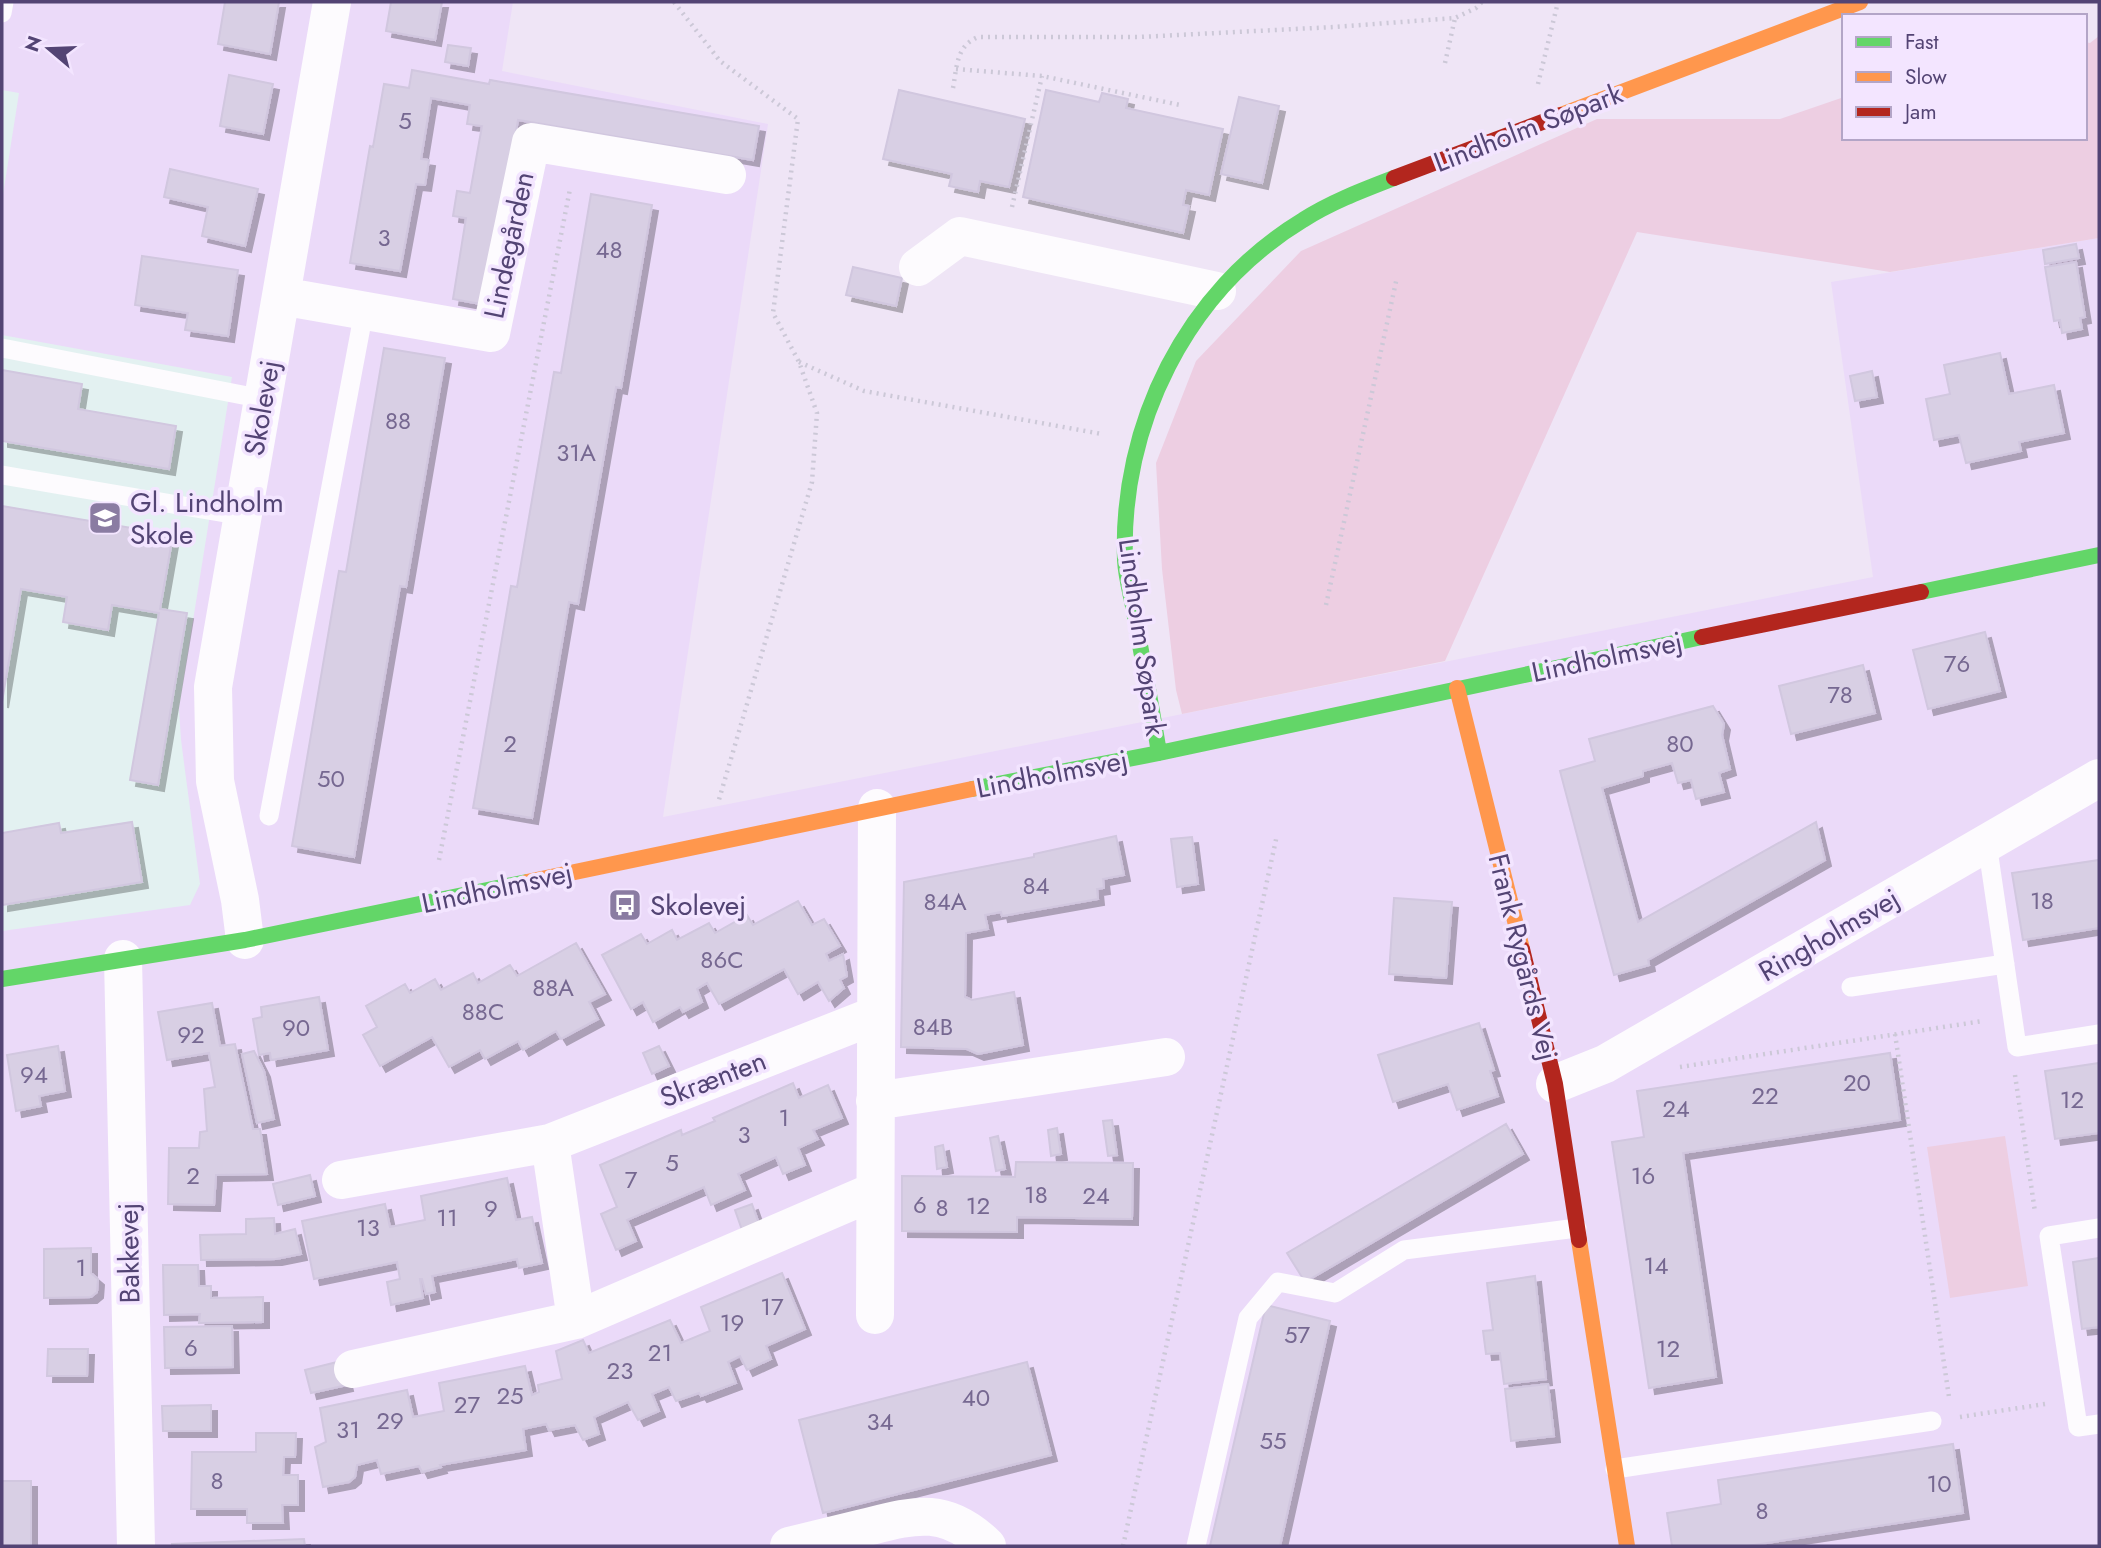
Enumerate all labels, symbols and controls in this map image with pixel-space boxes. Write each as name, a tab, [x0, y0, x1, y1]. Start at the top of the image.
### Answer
north arrow	[14, 14, 84, 84]
legend	[1842, 14, 2087, 140]
text: Fast	[1905, 27, 1938, 57]
text: N	[18, 32, 49, 55]
text: Slow	[1905, 62, 1947, 92]
street label: Lindholm Søpark	[1428, 73, 1629, 183]
text: Jam	[1902, 97, 1937, 127]
house number: 5	[398, 103, 412, 138]
street label: Lindegården	[473, 168, 545, 322]
house number: 3	[377, 220, 391, 255]
house number: 48	[595, 232, 623, 267]
street label: Skolevej	[233, 357, 291, 459]
house number: 88	[385, 403, 411, 438]
house number: 31A	[556, 435, 596, 470]
place label: Gl. Lindholm Skole	[130, 482, 284, 555]
school or university icon: Gl. Lindholm Skole	[86, 499, 124, 537]
street label: Lindholm Søpark	[1108, 536, 1176, 739]
street label: Lindholmsvej	[1528, 621, 1686, 693]
house number: 76	[1944, 646, 1970, 681]
house number: 78	[1827, 677, 1853, 712]
house number: 2	[503, 726, 517, 761]
house number: 80	[1666, 726, 1694, 761]
street label: Lindholmsvej	[973, 739, 1131, 809]
house number: 50	[317, 761, 345, 796]
street label: Frank Rygårds Vej	[1477, 849, 1569, 1065]
street label: Lindholmsvej	[418, 852, 576, 924]
house number: 84	[1022, 868, 1050, 903]
street label: Ringholmsvej	[1751, 878, 1907, 992]
house number: 18	[2030, 883, 2054, 918]
house number: 84A	[924, 884, 967, 919]
place label: Skolevej	[650, 885, 746, 926]
bus stop icon: Skolevej	[606, 886, 644, 924]
house number: 86C	[700, 942, 744, 977]
house number: 88A	[532, 970, 574, 1005]
house number: 88C	[462, 994, 504, 1029]
house number: 84B	[913, 1009, 953, 1044]
house number: 90	[282, 1010, 310, 1045]
house number: 92	[177, 1017, 205, 1052]
street label: Skrænten	[654, 1040, 772, 1118]
house number: 94	[20, 1057, 48, 1092]
house number: 20	[1843, 1065, 1871, 1100]
house number: 22	[1751, 1078, 1779, 1113]
house number: 12	[2060, 1082, 2084, 1117]
house number: 24	[1662, 1091, 1690, 1126]
house number: 1	[779, 1100, 789, 1135]
house number: 3	[737, 1117, 751, 1152]
house number: 5	[665, 1145, 679, 1180]
house number: 2	[186, 1158, 200, 1193]
house number: 16	[1631, 1158, 1655, 1193]
house number: 7	[625, 1162, 638, 1197]
house number: 18	[1024, 1177, 1048, 1212]
house number: 24	[1082, 1178, 1110, 1213]
house number: 6	[913, 1187, 927, 1222]
house number: 12	[966, 1188, 990, 1223]
house number: 8	[935, 1190, 949, 1225]
house number: 9	[484, 1191, 498, 1226]
house number: 11	[436, 1200, 458, 1235]
street label: Bakkevej	[108, 1202, 150, 1304]
house number: 13	[356, 1210, 380, 1245]
house number: 14	[1644, 1248, 1668, 1283]
house number: 1	[76, 1250, 86, 1285]
house number: 17	[760, 1289, 784, 1324]
house number: 19	[720, 1305, 744, 1340]
house number: 57	[1284, 1317, 1310, 1352]
house number: 6	[184, 1330, 198, 1365]
house number: 12	[1656, 1331, 1680, 1366]
house number: 21	[648, 1335, 672, 1370]
house number: 23	[607, 1353, 633, 1388]
house number: 25	[496, 1378, 524, 1413]
house number: 40	[962, 1380, 990, 1415]
house number: 27	[454, 1387, 481, 1422]
house number: 29	[376, 1403, 404, 1438]
house number: 34	[866, 1404, 894, 1439]
house number: 31	[336, 1412, 360, 1447]
house number: 55	[1259, 1423, 1287, 1458]
house number: 8	[210, 1463, 224, 1498]
house number: 10	[1926, 1466, 1952, 1501]
house number: 8	[1755, 1493, 1769, 1528]

